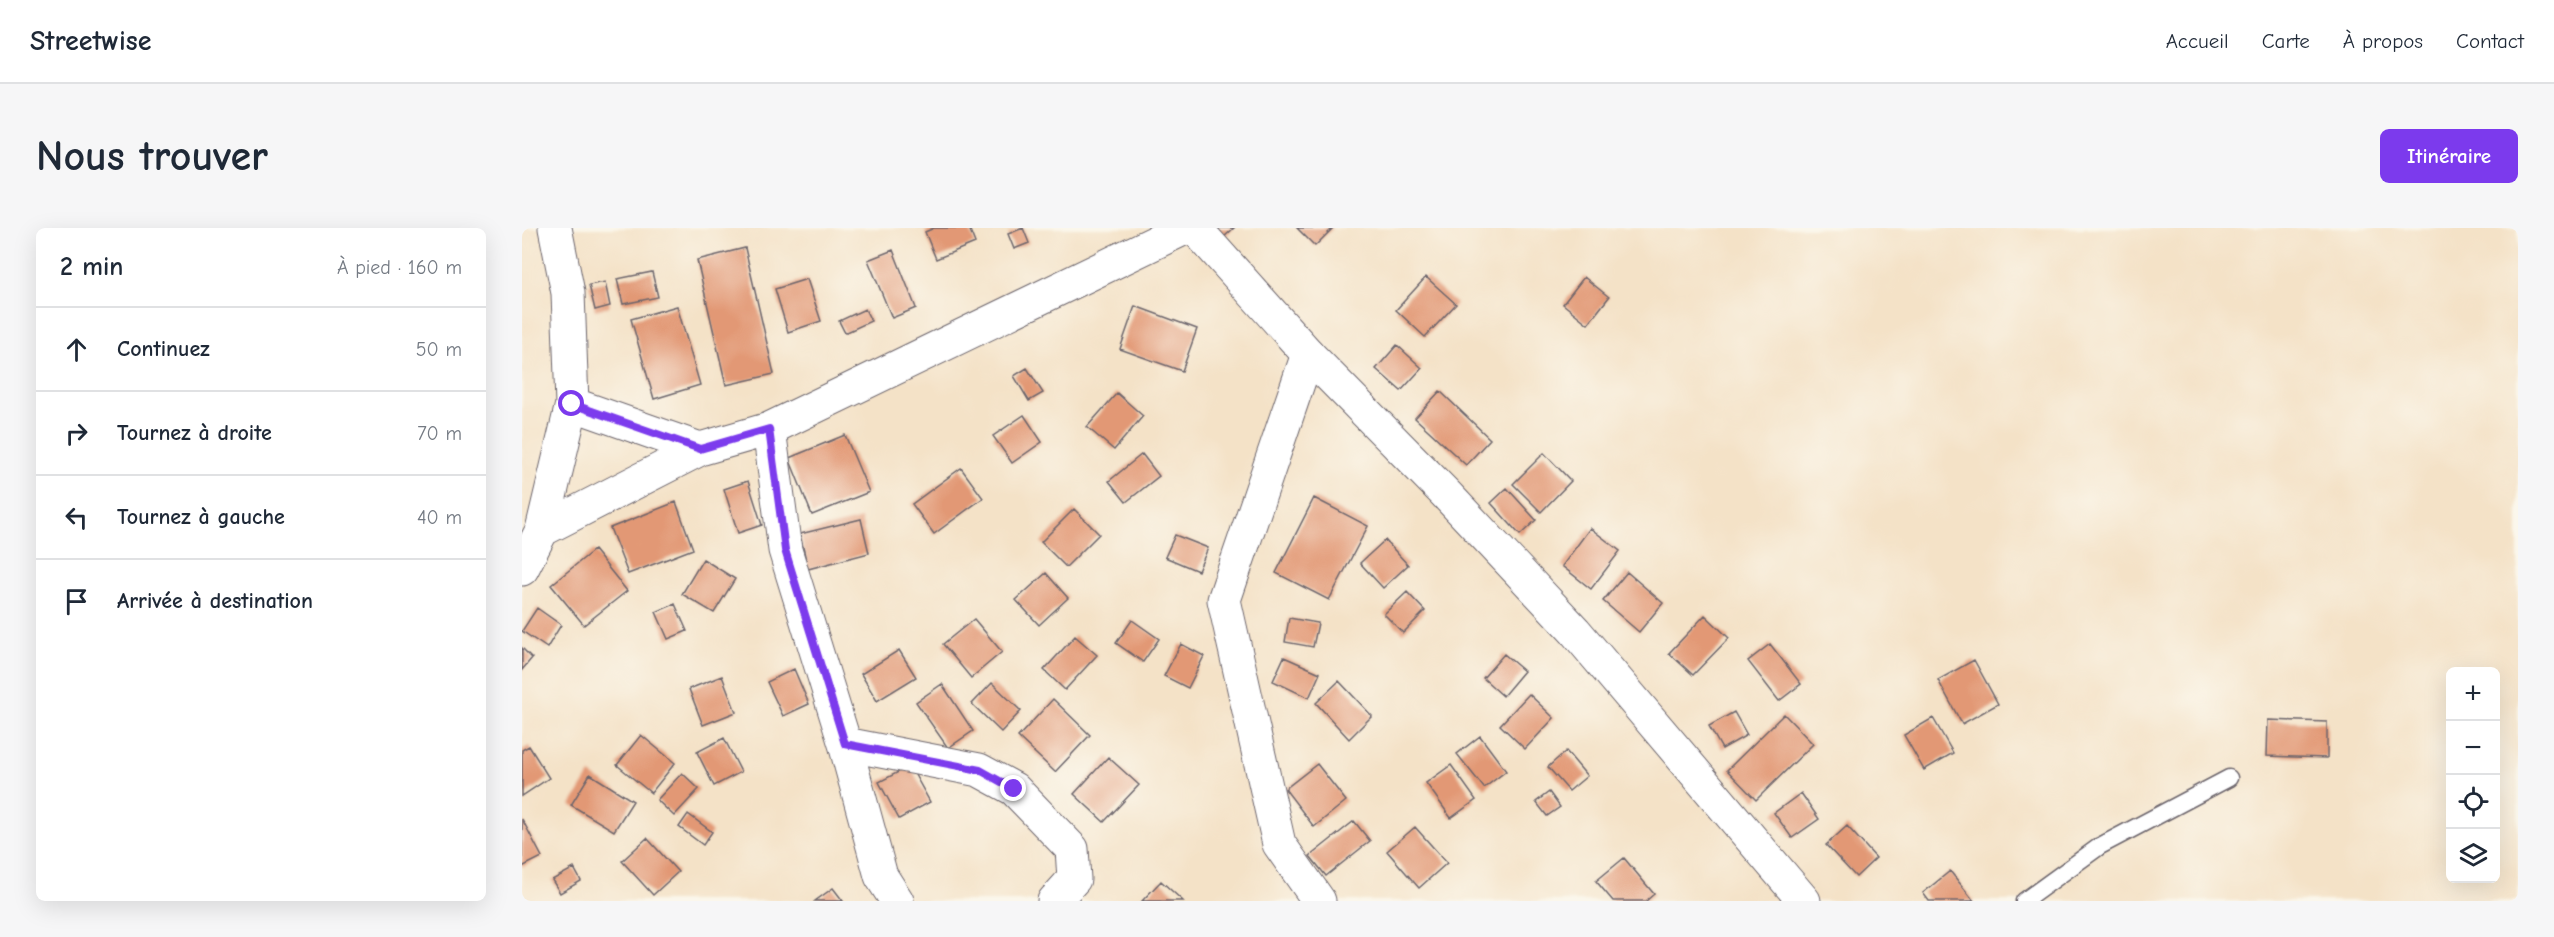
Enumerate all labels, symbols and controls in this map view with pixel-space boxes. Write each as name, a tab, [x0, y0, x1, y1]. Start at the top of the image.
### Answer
text: Streetwise	[30, 25, 151, 57]
text: Accueil	[2166, 29, 2229, 53]
text: Carte	[2262, 29, 2310, 53]
text: À propos	[2343, 29, 2423, 53]
text: Contact	[2456, 29, 2524, 53]
button: Itinéraire	[2380, 129, 2518, 183]
text: Nous trouver	[36, 132, 268, 181]
text: 2 min	[60, 252, 123, 282]
text: À pied · 160 m	[337, 256, 462, 279]
icon: ahead	[60, 333, 93, 366]
text: Continuez	[117, 336, 210, 362]
text: 50 m	[416, 338, 462, 361]
route start	[558, 390, 584, 416]
icon: right	[60, 417, 93, 450]
text: Tournez à droite	[117, 420, 272, 446]
text: 70 m	[417, 422, 462, 445]
icon: left	[60, 501, 93, 534]
text: Tournez à gauche	[117, 504, 285, 530]
text: 40 m	[417, 506, 462, 529]
icon: arrive	[60, 585, 93, 618]
text: Arrivée à destination	[117, 588, 313, 614]
map controls	[2446, 667, 2500, 883]
button: +	[2446, 667, 2500, 721]
button: −	[2446, 721, 2500, 775]
route end	[1000, 775, 1026, 801]
button: locate	[2446, 775, 2500, 829]
button: layers	[2446, 829, 2500, 883]

